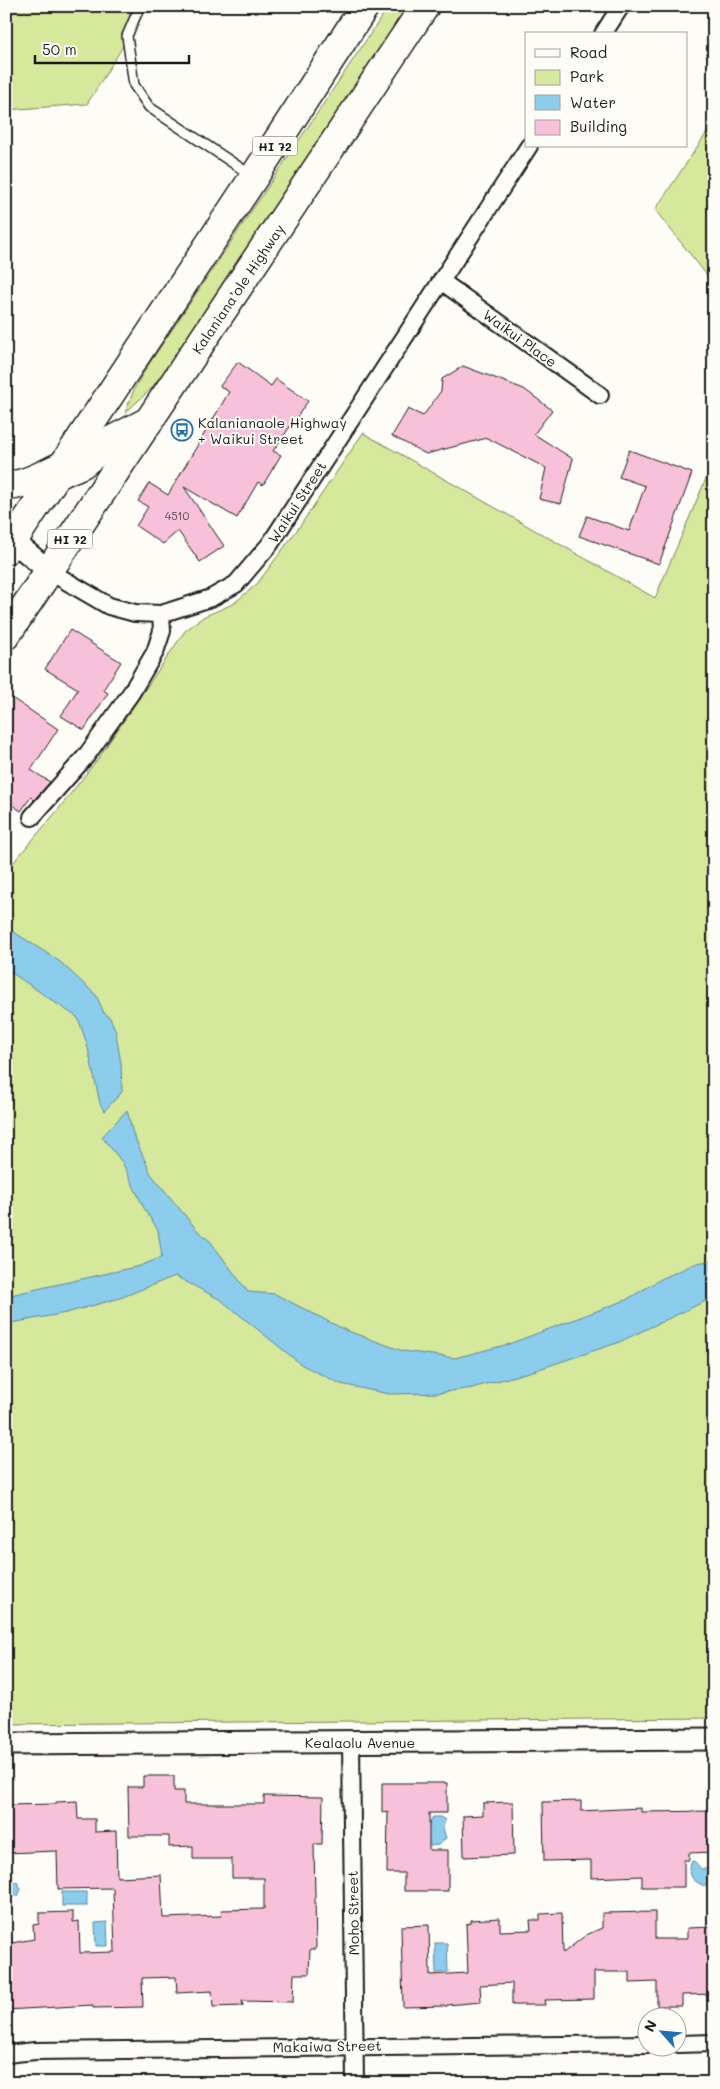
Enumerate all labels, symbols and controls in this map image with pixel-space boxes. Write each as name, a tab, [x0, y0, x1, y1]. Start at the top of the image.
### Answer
scale bar	[35, 32, 189, 64]
legend	[525, 32, 688, 148]
text: 50 m	[42, 39, 77, 59]
text: Road	[570, 42, 607, 62]
text: Park	[570, 66, 604, 86]
text: Water	[570, 92, 616, 112]
text: Building	[570, 116, 627, 136]
road number: HI 72	[252, 136, 298, 156]
street label: Kalaniana’ole Highway	[187, 220, 289, 358]
street label: Waikui Place	[479, 305, 561, 371]
place label: Kalanianaole Highway + Waikui Street	[198, 413, 347, 448]
bus stop icon: Kalanianaole Highway + Waikui Street	[170, 418, 194, 442]
street label: Waikui Street	[264, 458, 330, 546]
house number: 4510	[165, 508, 189, 523]
road number: HI 72	[48, 530, 92, 548]
street label: Kealaolu Avenue	[305, 1733, 415, 1752]
street label: Moho Street	[343, 1870, 363, 1956]
north arrow	[638, 2006, 688, 2056]
text: N	[639, 2017, 661, 2035]
street label: Makaiwa Street	[272, 2036, 382, 2056]

